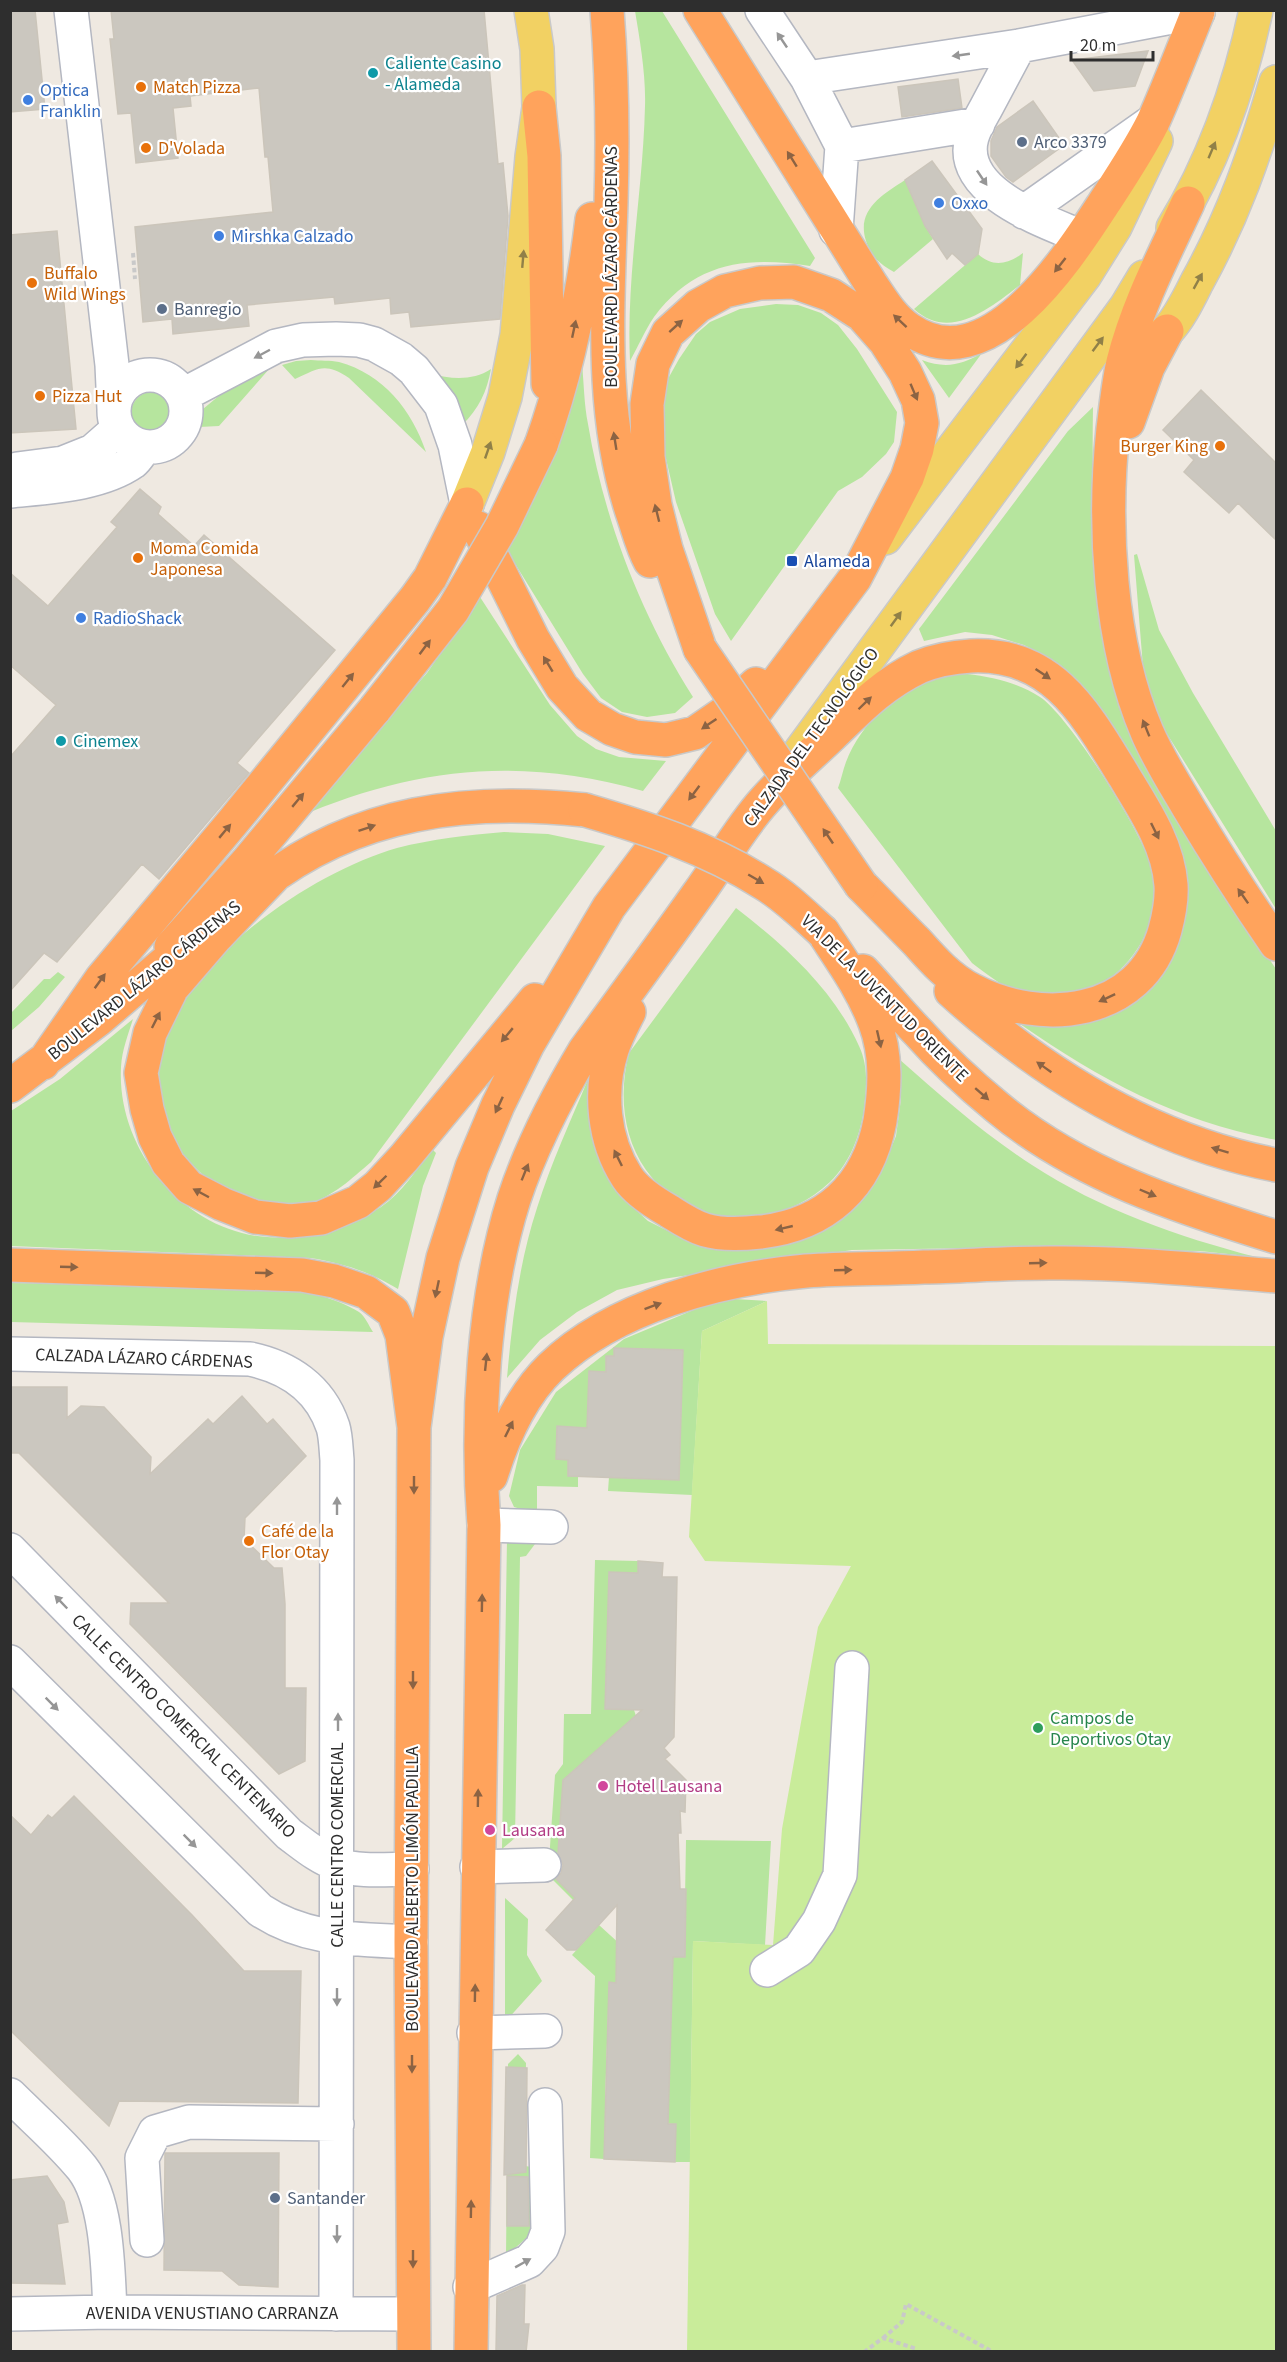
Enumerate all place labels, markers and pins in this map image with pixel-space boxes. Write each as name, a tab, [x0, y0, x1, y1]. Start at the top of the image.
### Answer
place label: Caliente Casino - Alameda	[385, 51, 501, 97]
marker: Caliente Casino - Alameda	[366, 66, 380, 80]
place label: Match Pizza	[153, 75, 241, 100]
place label: Optica Franklin	[40, 78, 101, 124]
marker: Match Pizza	[134, 80, 148, 94]
marker: Optica Franklin	[21, 93, 35, 107]
place label: Arco 3379	[1034, 130, 1107, 155]
marker: Arco 3379	[1015, 135, 1029, 149]
place label: D'Volada	[158, 136, 225, 161]
marker: D'Volada	[139, 141, 153, 155]
place label: Oxxo	[951, 191, 988, 216]
marker: Oxxo	[932, 196, 946, 210]
place label: Mirshka Calzado	[231, 224, 353, 249]
marker: Mirshka Calzado	[212, 229, 226, 243]
place label: Buffalo Wild Wings	[44, 261, 126, 307]
marker: Buffalo Wild Wings	[25, 276, 39, 290]
place label: Banregio	[174, 297, 242, 322]
marker: Banregio	[155, 302, 169, 316]
place label: Pizza Hut	[52, 384, 122, 409]
marker: Pizza Hut	[33, 389, 47, 403]
place label: Burger King	[1120, 434, 1208, 459]
marker: Burger King	[1213, 439, 1227, 453]
place label: Moma Comida Japonesa	[150, 536, 259, 582]
place label: Alameda	[804, 549, 870, 574]
marker: Moma Comida Japonesa	[131, 551, 145, 565]
marker: Alameda	[785, 554, 799, 568]
place label: RadioShack	[93, 606, 182, 631]
marker: RadioShack	[74, 611, 88, 625]
place label: Cinemex	[73, 729, 138, 754]
marker: Cinemex	[54, 734, 68, 748]
place label: Café de la Flor Otay	[261, 1519, 334, 1565]
marker: Café de la Flor Otay	[242, 1534, 256, 1548]
place label: Campos de Deportivos Otay	[1050, 1706, 1171, 1752]
marker: Campos de Deportivos Otay	[1031, 1721, 1045, 1735]
place label: Hotel Lausana	[615, 1774, 722, 1799]
marker: Hotel Lausana	[596, 1779, 610, 1793]
place label: Lausana	[502, 1818, 565, 1843]
marker: Lausana	[483, 1823, 497, 1837]
place label: Santander	[287, 2186, 366, 2211]
marker: Santander	[268, 2191, 282, 2205]

